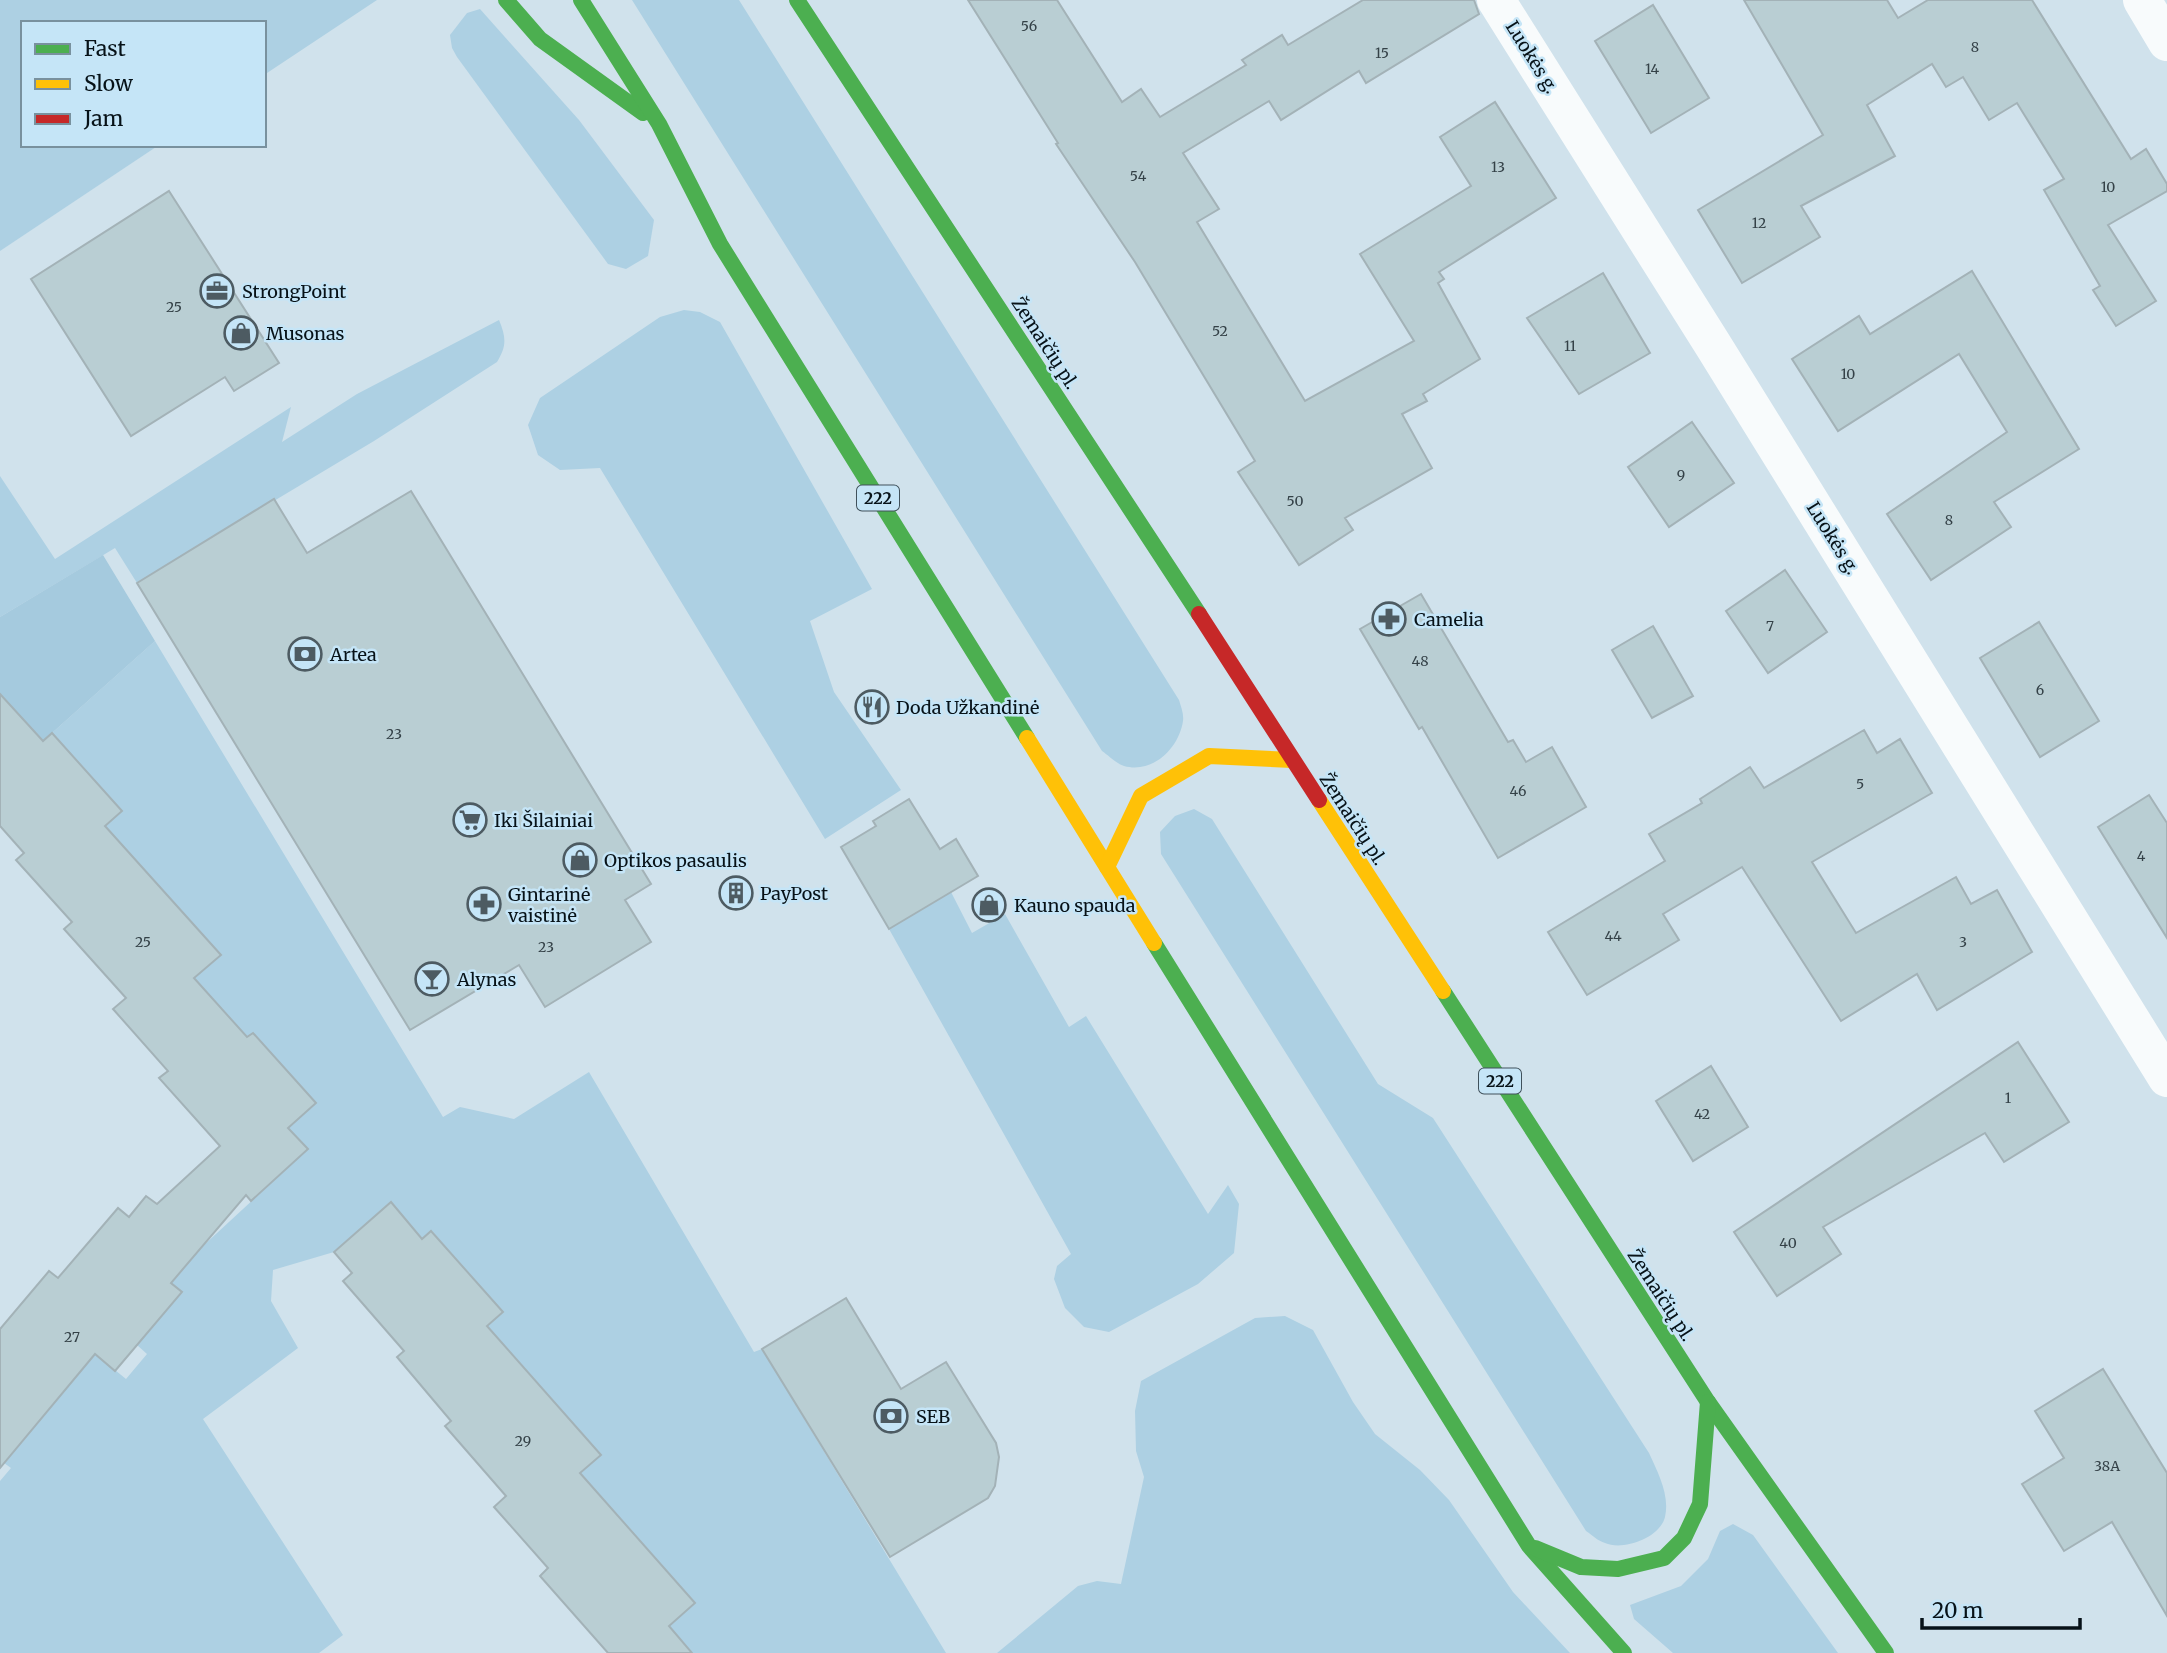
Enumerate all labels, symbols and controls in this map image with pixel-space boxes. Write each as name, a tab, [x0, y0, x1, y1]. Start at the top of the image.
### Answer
street label: Luokės g.	[1501, 16, 1563, 98]
house number: 56	[1021, 17, 1037, 35]
legend	[21, 21, 266, 147]
text: Fast	[84, 35, 126, 62]
house number: 8	[1971, 38, 1979, 56]
house number: 15	[1375, 44, 1389, 62]
house number: 14	[1645, 60, 1659, 78]
text: Slow	[84, 70, 133, 97]
text: Jam	[83, 105, 123, 132]
house number: 13	[1491, 158, 1505, 176]
house number: 54	[1130, 167, 1147, 185]
house number: 10	[2101, 178, 2115, 196]
house number: 12	[1752, 214, 1766, 232]
office icon: StrongPoint	[198, 272, 236, 310]
place label: StrongPoint	[242, 280, 346, 303]
street label: Žemaičių pl.	[1007, 293, 1083, 393]
house number: 25	[166, 298, 182, 316]
shop icon: Musonas	[222, 314, 260, 352]
place label: Musonas	[266, 322, 345, 345]
house number: 52	[1212, 322, 1228, 340]
house number: 11	[1564, 337, 1576, 355]
house number: 10	[1841, 365, 1855, 383]
house number: 9	[1677, 466, 1685, 484]
road number: 222	[857, 485, 899, 510]
house number: 50	[1287, 492, 1303, 510]
street label: Luokės g.	[1802, 497, 1864, 579]
house number: 8	[1945, 511, 1953, 529]
pharmacy icon: Camelia	[1370, 600, 1408, 638]
place label: Camelia	[1414, 608, 1484, 631]
house number: 7	[1766, 617, 1774, 635]
bank icon: Artea	[286, 635, 324, 673]
place label: Artea	[329, 643, 377, 666]
house number: 48	[1412, 652, 1428, 670]
house number: 6	[2036, 681, 2044, 699]
restaurant icon: Doda Užkandinė	[853, 688, 891, 726]
place label: Doda Užkandinė	[896, 696, 1039, 719]
house number: 23	[386, 725, 402, 743]
street label: Žemaičių pl.	[1315, 769, 1391, 869]
house number: 5	[1856, 775, 1864, 793]
house number: 46	[1510, 782, 1526, 800]
supermarket icon: Iki Šilainiai	[451, 801, 489, 839]
place label: Iki Šilainiai	[494, 809, 593, 832]
shop icon: Optikos pasaulis	[561, 841, 599, 879]
house number: 4	[2137, 847, 2146, 865]
place label: Optikos pasaulis	[604, 849, 747, 872]
building icon: PayPost	[717, 874, 755, 912]
place label: PayPost	[760, 882, 828, 905]
place label: Gintarinė vaistinė	[507, 883, 590, 927]
pharmacy icon: Gintarinė vaistinė	[465, 885, 503, 923]
shop icon: Kauno spauda	[970, 886, 1008, 924]
place label: Kauno spauda	[1014, 894, 1136, 917]
house number: 44	[1604, 927, 1622, 945]
house number: 25	[135, 933, 151, 951]
house number: 3	[1959, 933, 1967, 951]
house number: 23	[538, 938, 554, 956]
bar icon: Alynas	[413, 960, 451, 998]
place label: Alynas	[456, 968, 516, 991]
road number: 222	[1479, 1068, 1521, 1093]
house number: 1	[2005, 1089, 2011, 1107]
house number: 42	[1694, 1105, 1710, 1123]
house number: 40	[1779, 1234, 1797, 1252]
street label: Žemaičių pl.	[1623, 1245, 1699, 1345]
house number: 27	[64, 1328, 80, 1346]
bank icon: SEB	[872, 1397, 910, 1435]
place label: SEB	[916, 1405, 950, 1428]
house number: 29	[515, 1432, 531, 1450]
house number: 38A	[2094, 1457, 2120, 1475]
scale bar	[1922, 1586, 2080, 1630]
text: 20 m	[1932, 1597, 1984, 1624]

